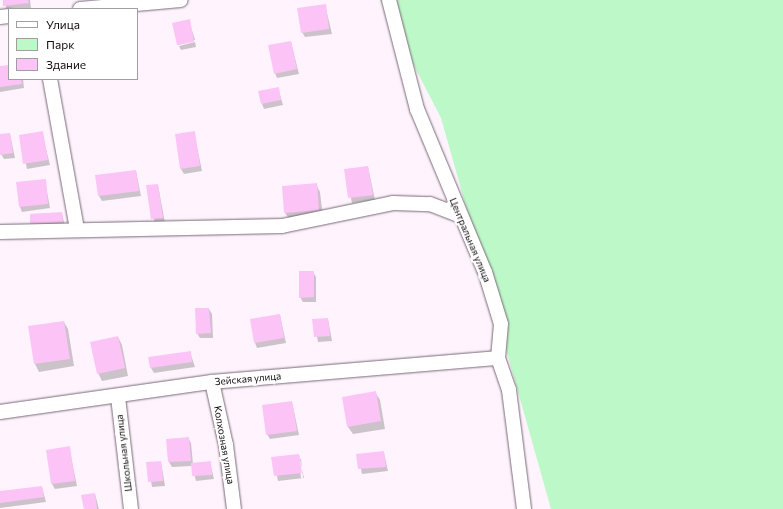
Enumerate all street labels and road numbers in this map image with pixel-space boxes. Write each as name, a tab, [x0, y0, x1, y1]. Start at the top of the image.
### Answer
street label: Центральная улица	[447, 196, 493, 284]
street label: Зейская улица	[214, 370, 282, 388]
street label: Колхозная улица	[211, 405, 237, 485]
street label: Школьная улица	[113, 414, 135, 492]

